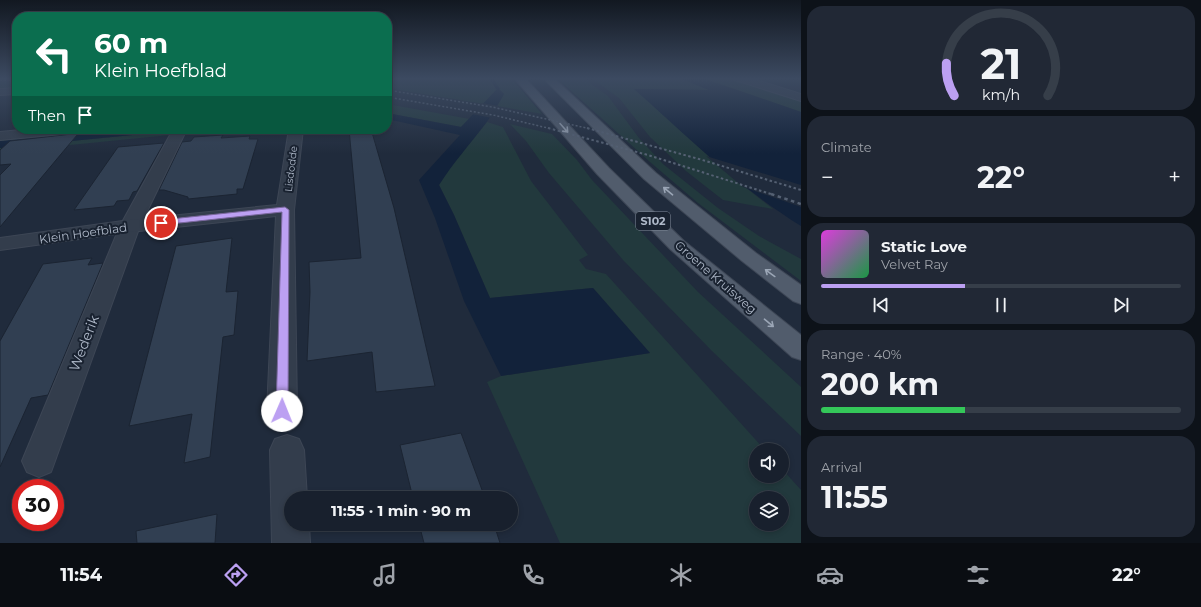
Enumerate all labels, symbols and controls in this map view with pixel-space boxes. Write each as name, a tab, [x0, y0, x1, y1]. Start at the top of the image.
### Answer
text: 60 m	[94, 26, 168, 60]
icon: left	[28, 28, 80, 80]
text: 21	[981, 39, 1021, 89]
text: Klein Hoefblad	[94, 60, 227, 82]
text: km/h	[982, 86, 1020, 104]
icon: arrive	[74, 104, 96, 126]
text: Then	[28, 106, 66, 125]
one-way arrow	[559, 122, 568, 132]
text: Climate	[821, 139, 872, 155]
street label: Lisdodde	[282, 145, 300, 193]
text: 22°	[977, 159, 1025, 196]
text: −	[821, 164, 834, 191]
text: +	[1168, 164, 1181, 191]
one-way arrow	[663, 187, 674, 196]
pin	[144, 206, 178, 240]
icon: arrive	[150, 212, 172, 234]
road number: S102	[636, 212, 670, 230]
street label: Klein Hoefblad	[38, 219, 128, 247]
street label: Groene Kruisweg	[672, 237, 760, 317]
text: Static Love	[881, 237, 967, 256]
text: Velvet Ray	[881, 256, 948, 272]
one-way arrow	[764, 269, 775, 277]
icon: previous	[870, 294, 892, 316]
icon: pause	[990, 294, 1012, 316]
icon: next	[1110, 294, 1132, 316]
street label: Wederik	[65, 312, 103, 374]
one-way arrow	[764, 319, 775, 328]
text: Range · 40%	[821, 346, 902, 362]
text: 200 km	[821, 366, 939, 403]
position arrow	[261, 390, 303, 432]
map controls	[749, 443, 789, 531]
button: sound	[749, 443, 789, 483]
text: Arrival	[821, 459, 862, 475]
speed limit sign: 30	[12, 479, 64, 531]
text: 11:55	[821, 479, 888, 516]
button: layers	[749, 491, 789, 531]
text: 11:55 · 1 min · 90 m	[331, 501, 471, 520]
icon: directions	[222, 561, 250, 589]
icon: music	[371, 561, 399, 589]
icon: phone	[519, 561, 547, 589]
icon: climate	[667, 561, 695, 589]
icon: car	[816, 561, 844, 589]
icon: filters	[964, 561, 992, 589]
text: 11:54	[60, 564, 102, 586]
text: 22°	[1112, 564, 1141, 586]

